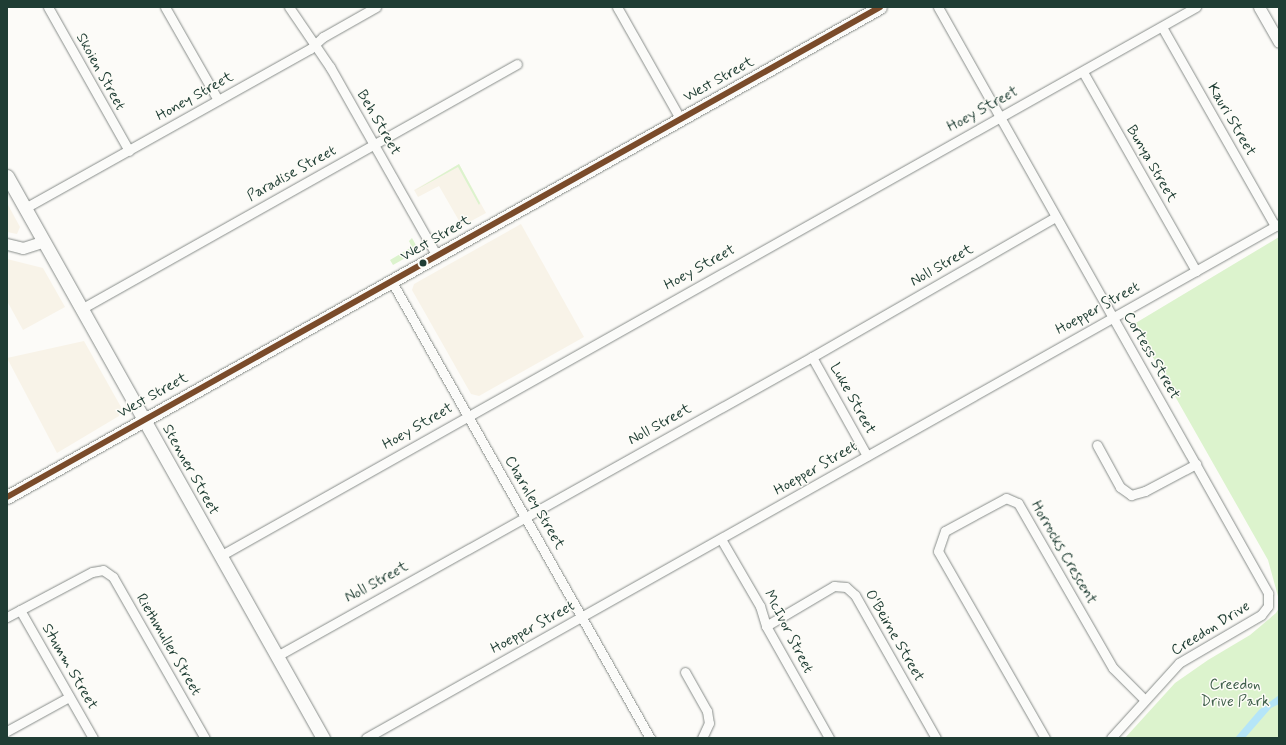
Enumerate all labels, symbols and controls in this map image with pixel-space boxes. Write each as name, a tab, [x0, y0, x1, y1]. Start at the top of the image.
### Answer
street label: Skoien Street	[71, 29, 129, 115]
street label: West Street	[681, 53, 757, 107]
street label: Honey Street	[153, 68, 237, 126]
street label: Kauri Street	[1203, 81, 1259, 159]
street label: Hoey Street	[945, 83, 1021, 137]
street label: Beh Street	[352, 87, 404, 159]
street label: Bunya Street	[1122, 122, 1180, 206]
street label: Paradise Street	[243, 142, 341, 206]
street label: West Street	[398, 212, 474, 266]
street label: Hoey Street	[662, 241, 738, 295]
street label: Noll Street	[907, 241, 977, 291]
unlabelled marker	[418, 258, 428, 268]
street label: Hoepper Street	[1052, 278, 1144, 340]
street label: Cortess Street	[1119, 309, 1183, 403]
street label: Luke Street	[825, 361, 879, 437]
street label: West Street	[115, 369, 191, 423]
street label: Hoey Street	[380, 400, 456, 454]
street label: Noll Street	[625, 400, 695, 450]
street label: Stenner Street	[158, 422, 222, 518]
street label: Hoepper Street	[770, 437, 862, 501]
street label: Charnley Street	[500, 453, 568, 553]
street label: Horrocks Crescent	[1026, 498, 1100, 608]
street label: Noll Street	[342, 558, 412, 608]
street label: McIvor Street	[759, 586, 817, 678]
street label: O'Beirne Street	[861, 587, 927, 685]
street label: Riethmuller Street	[131, 590, 205, 700]
street label: Hoepper Street	[487, 597, 579, 659]
street label: Creedon Drive	[1169, 598, 1253, 660]
street label: Stumm Street	[37, 621, 101, 713]
park label: Creedon Drive Park	[1202, 676, 1268, 711]

